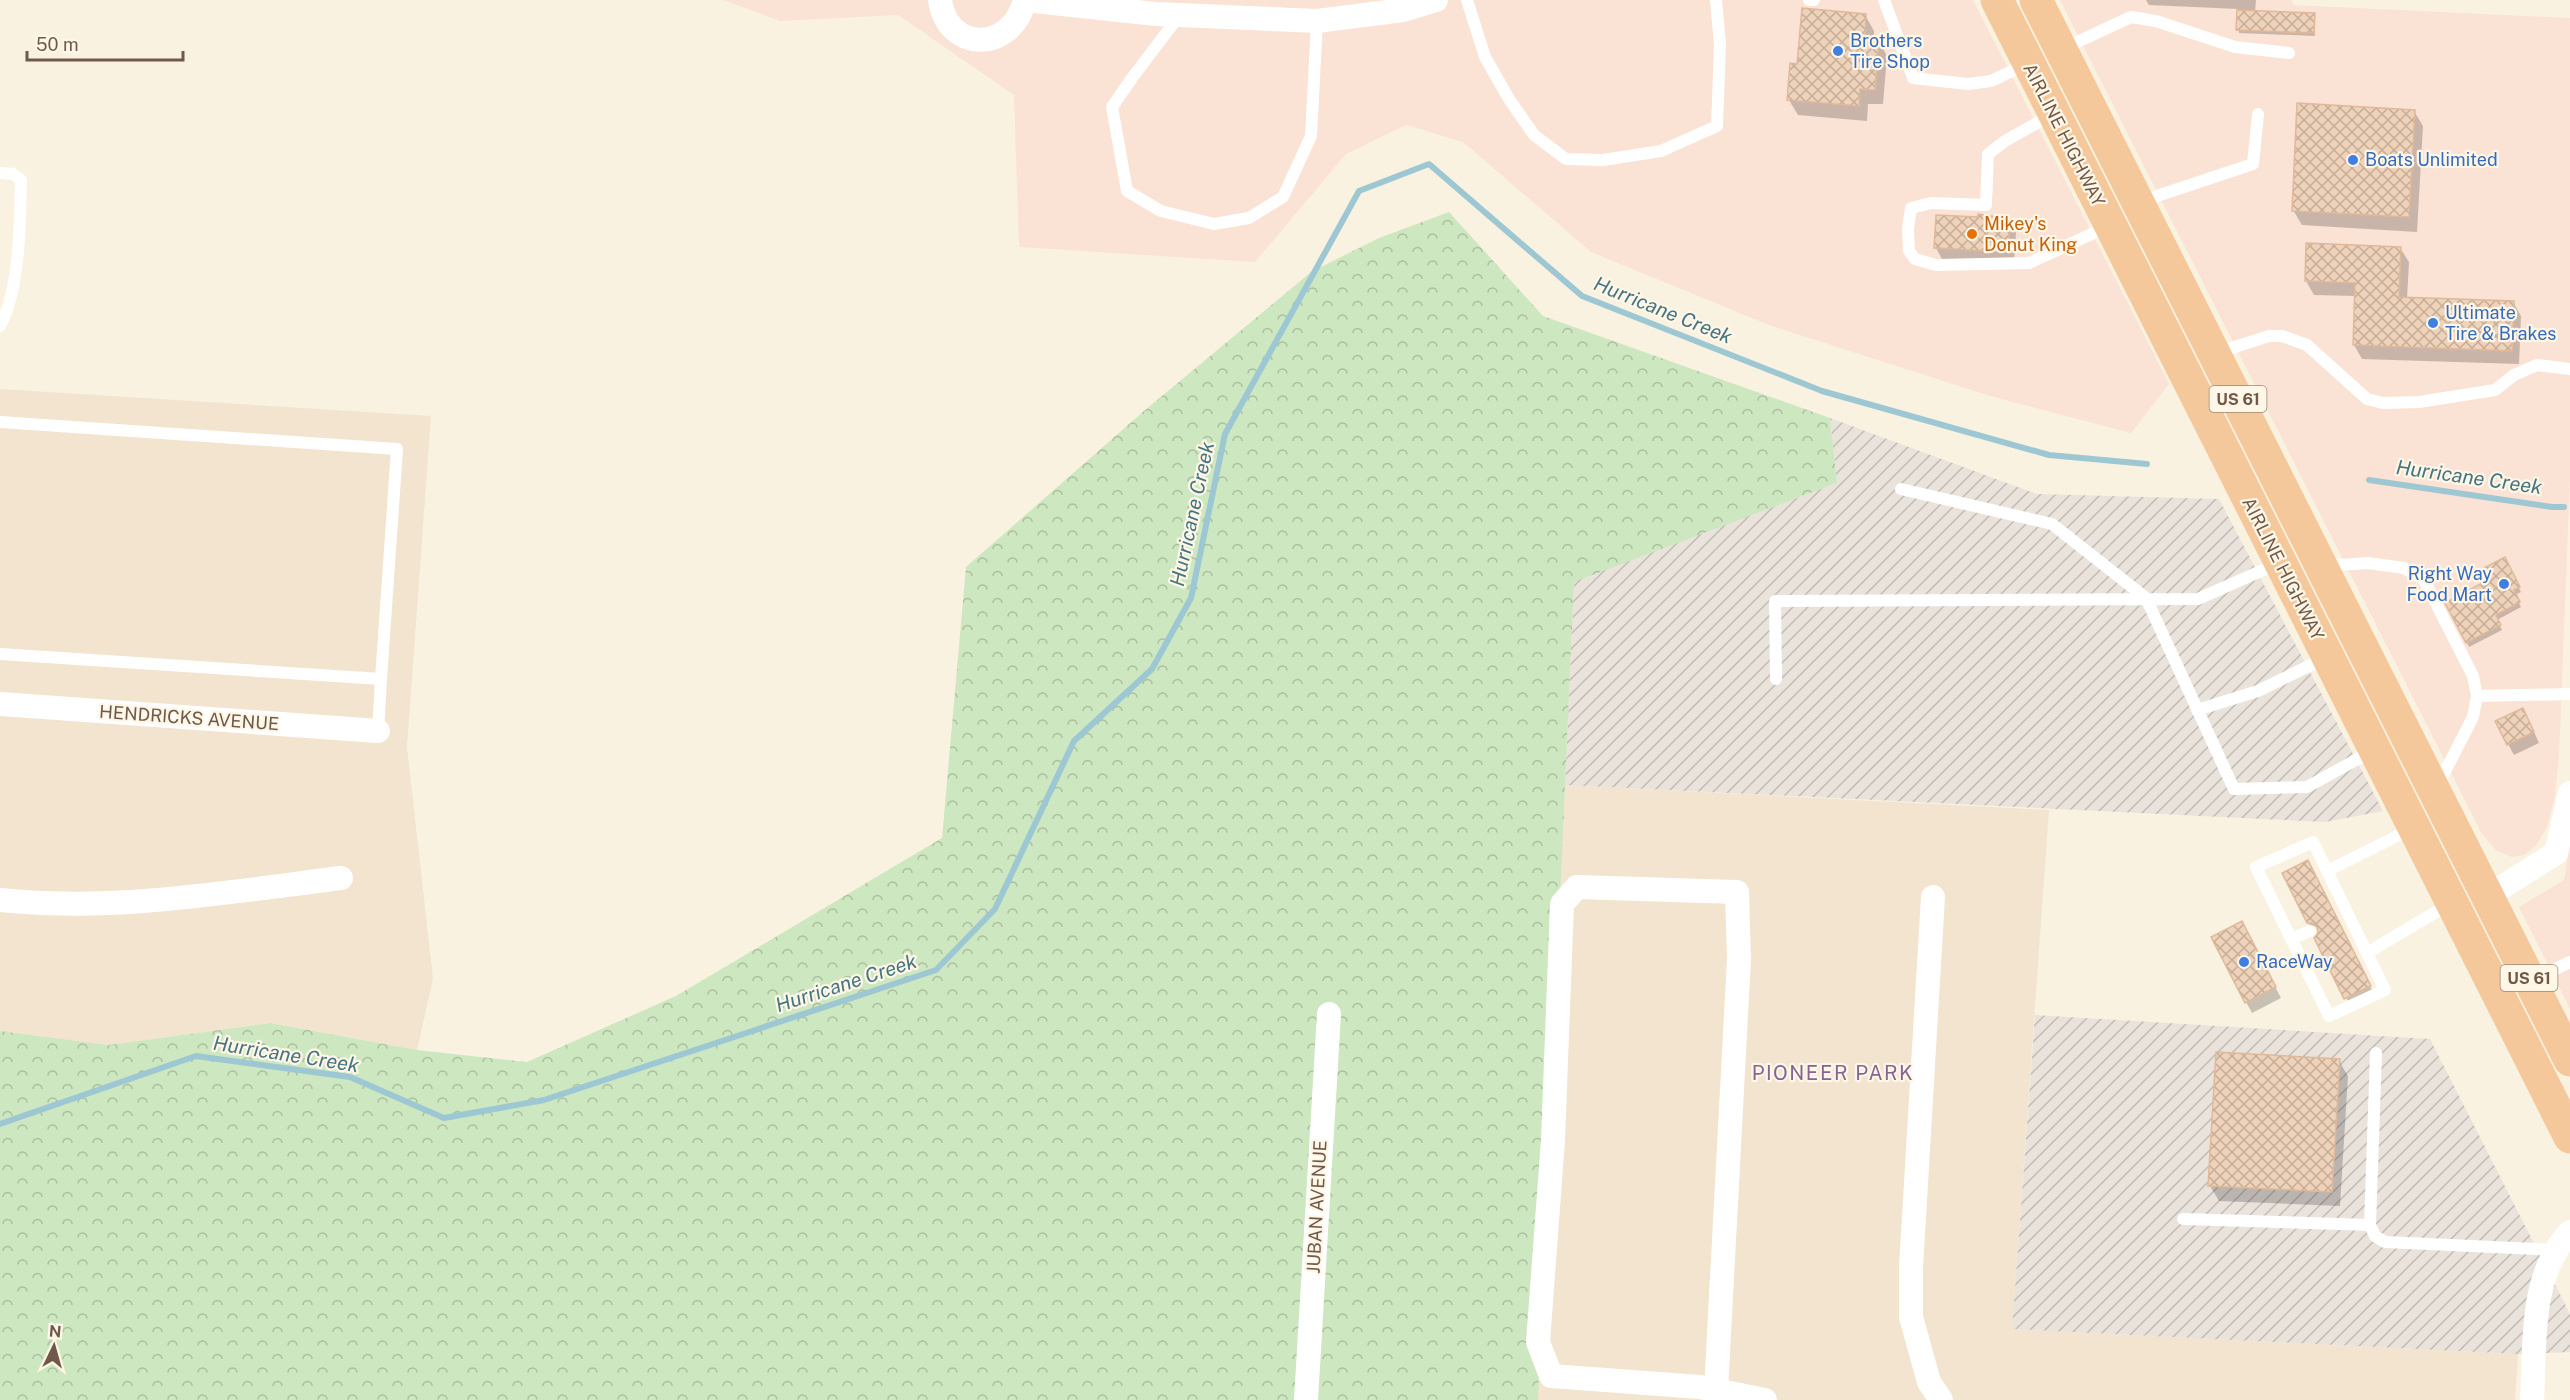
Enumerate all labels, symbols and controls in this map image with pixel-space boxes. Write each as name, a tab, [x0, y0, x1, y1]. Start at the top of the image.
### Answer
scale bar	[27, 24, 183, 62]
place label: Brothers Tire Shop	[1850, 30, 1930, 72]
text: 50 m	[36, 34, 79, 55]
marker: Brothers Tire Shop	[1831, 44, 1845, 58]
street label: AIRLINE HIGHWAY	[2019, 60, 2110, 210]
place label: Boats Unlimited	[2365, 149, 2498, 170]
marker: Boats Unlimited	[2346, 153, 2360, 167]
place label: Mikey's Donut King	[1984, 213, 2077, 255]
marker: Mikey's Donut King	[1965, 227, 1979, 241]
water label: Hurricane Creek	[1590, 271, 1736, 349]
place label: Ultimate Tire & Brakes	[2445, 302, 2556, 344]
marker: Ultimate Tire & Brakes	[2426, 316, 2440, 330]
road number: US 61	[2210, 386, 2266, 412]
water label: Hurricane Creek	[1165, 439, 1219, 588]
water label: Hurricane Creek	[2394, 455, 2544, 499]
street label: AIRLINE HIGHWAY	[2238, 494, 2329, 644]
place label: Right Way Food Mart	[2407, 563, 2492, 605]
marker: Right Way Food Mart	[2497, 577, 2511, 591]
street label: HENDRICKS AVENUE	[98, 701, 280, 734]
water label: Hurricane Creek	[772, 949, 920, 1017]
place label: RaceWay	[2256, 951, 2333, 972]
marker: RaceWay	[2237, 955, 2251, 969]
road number: US 61	[2500, 965, 2558, 991]
water label: Hurricane Creek	[211, 1031, 361, 1077]
district label: PIONEER PARK	[1752, 1061, 1914, 1085]
street label: JUBAN AVENUE	[1303, 1140, 1330, 1274]
north arrow	[24, 1316, 84, 1376]
text: N	[48, 1322, 62, 1342]

